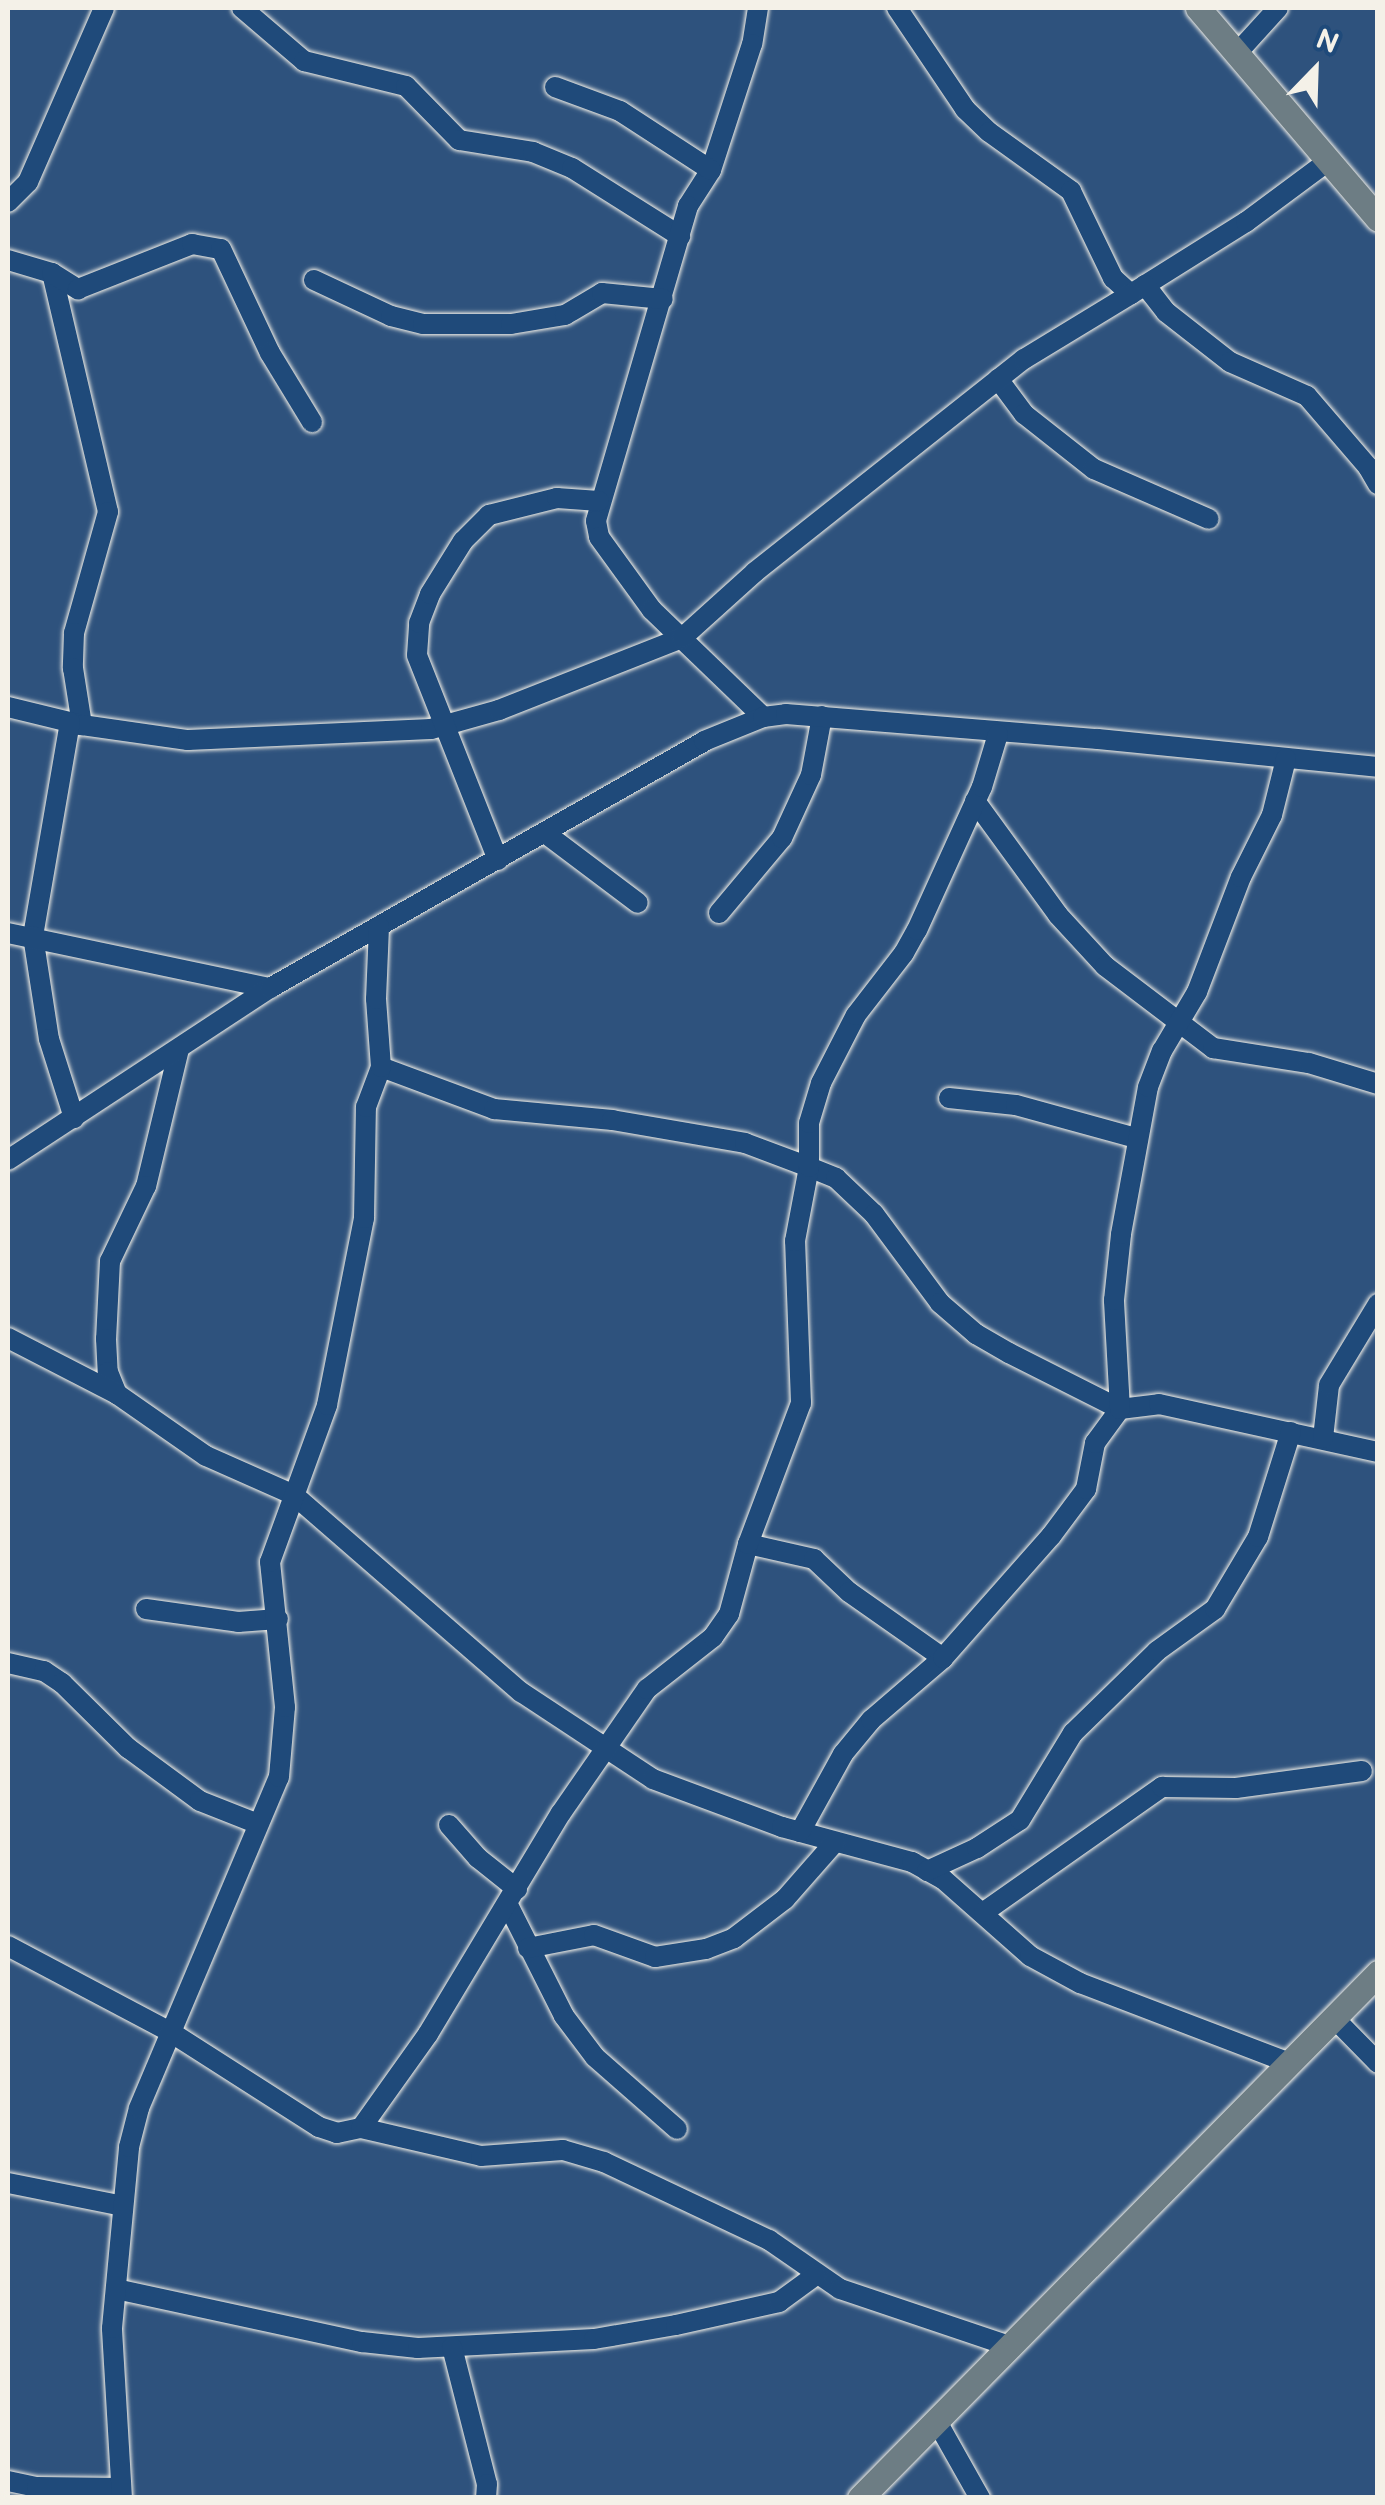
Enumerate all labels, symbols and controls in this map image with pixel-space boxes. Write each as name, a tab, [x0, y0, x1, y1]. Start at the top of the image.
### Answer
north arrow	[1265, 20, 1365, 120]
text: N	[1311, 23, 1343, 61]

